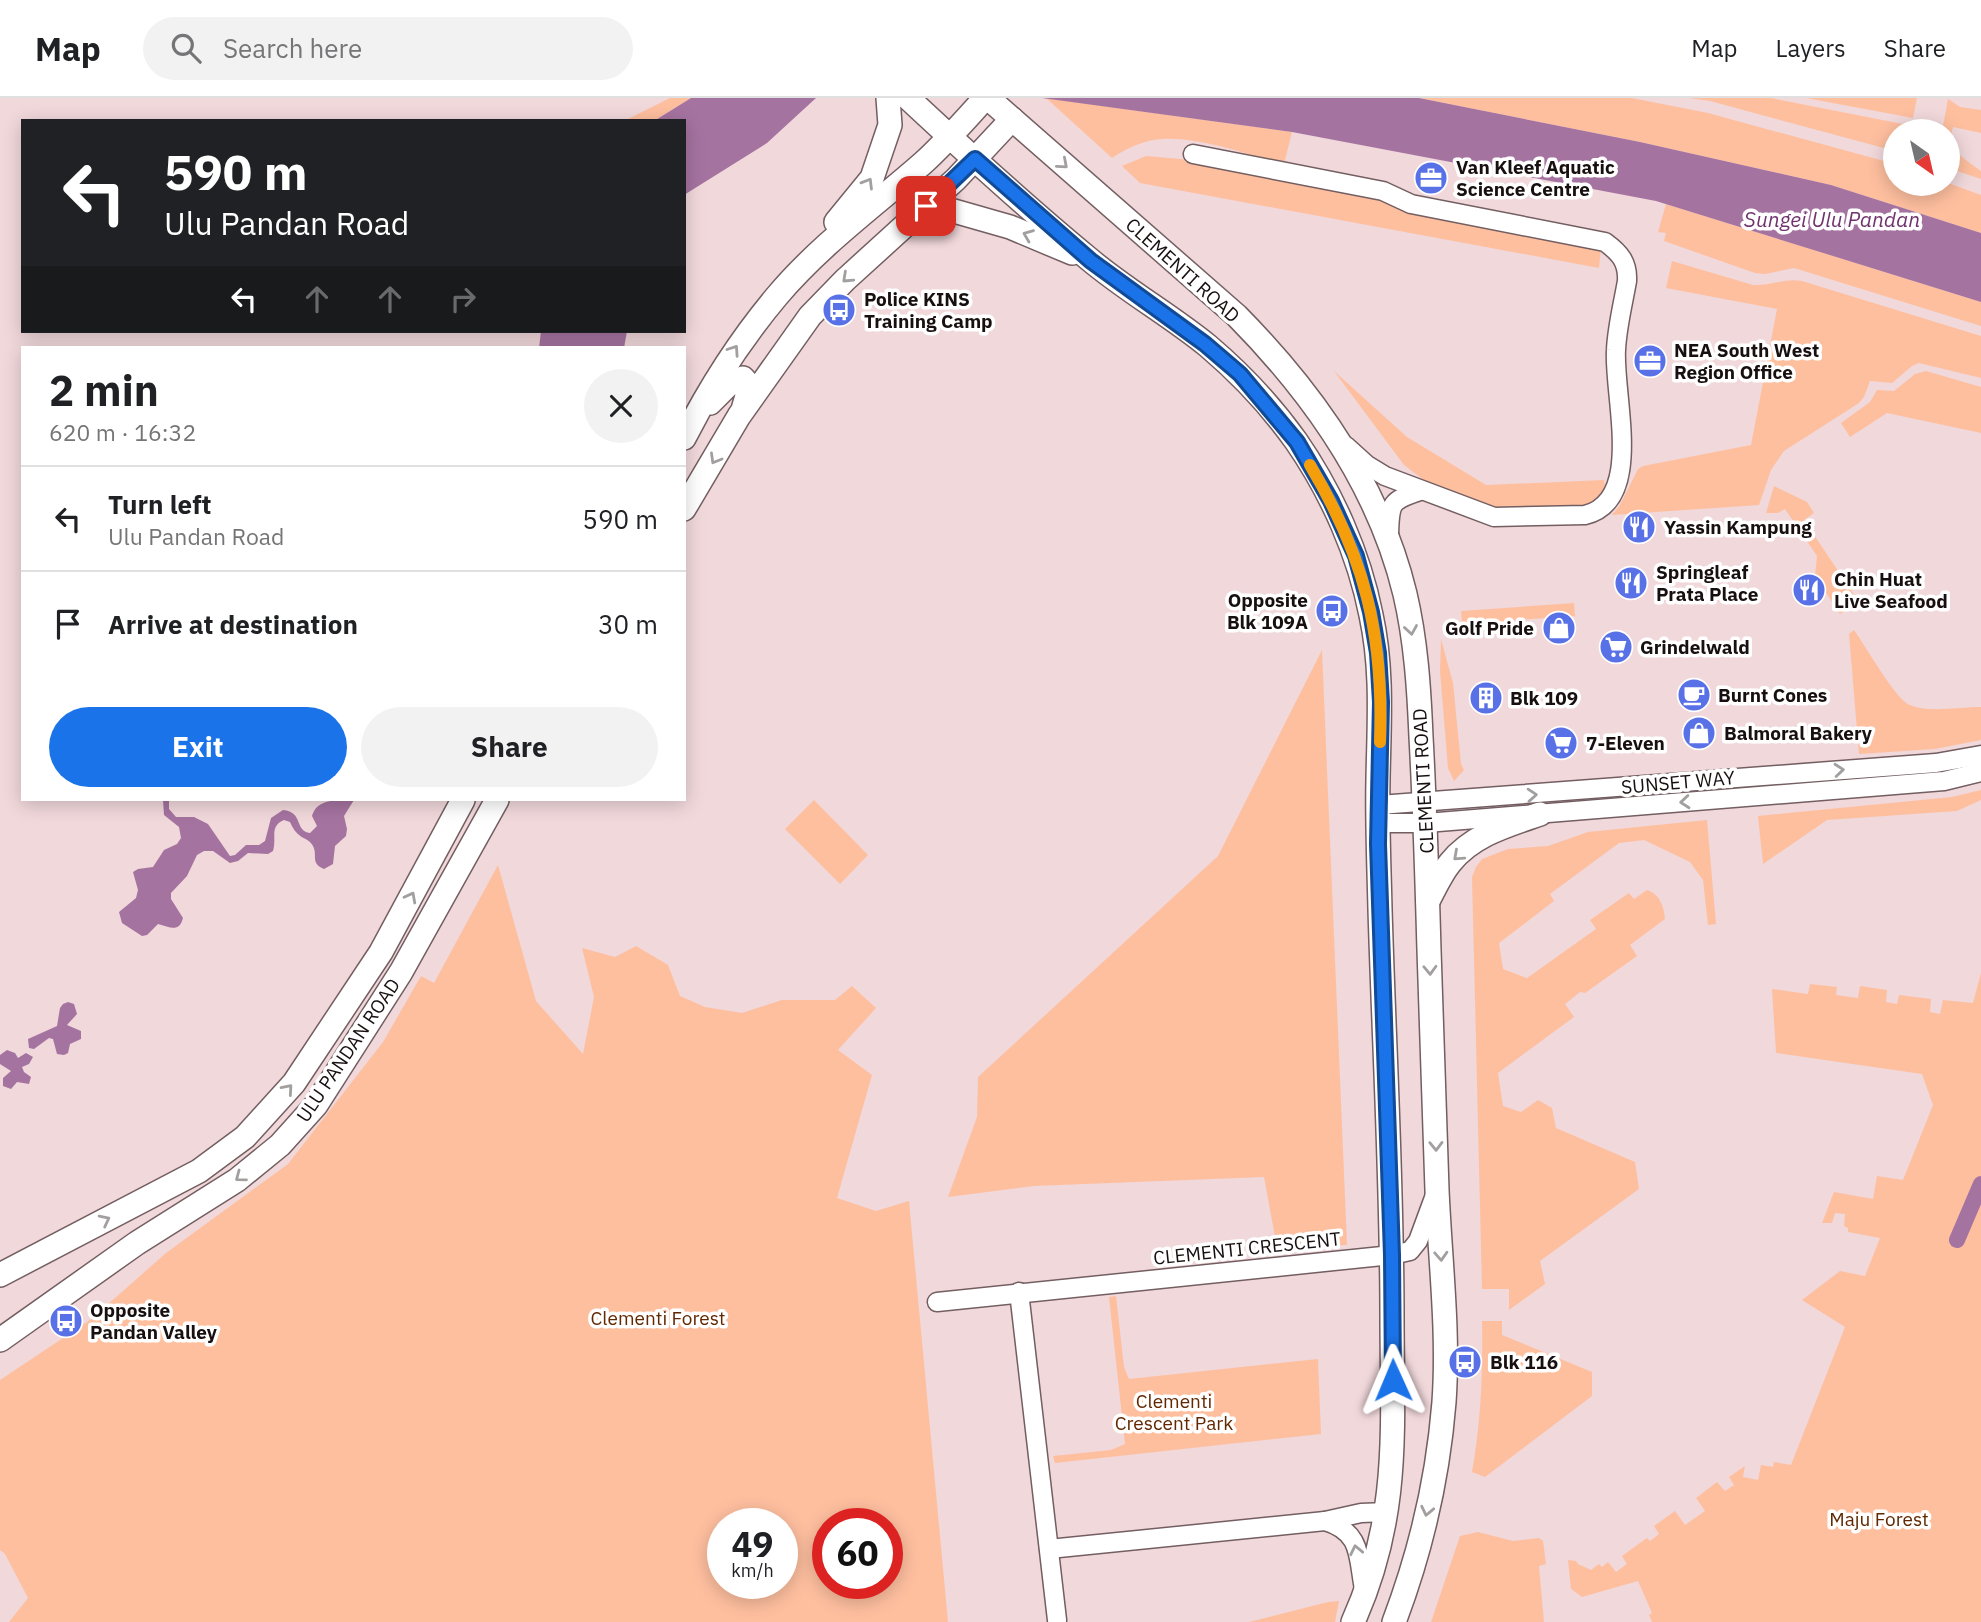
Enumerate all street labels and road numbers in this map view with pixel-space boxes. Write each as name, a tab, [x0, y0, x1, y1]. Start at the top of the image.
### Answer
street label: CLEMENTI ROAD	[1121, 212, 1245, 328]
street label: CLEMENTI ROAD	[1407, 708, 1439, 854]
street label: SUNSET WAY	[1620, 765, 1737, 799]
street label: ULU PANDAN ROAD	[291, 974, 405, 1126]
street label: CLEMENTI CRESCENT	[1152, 1226, 1342, 1270]

